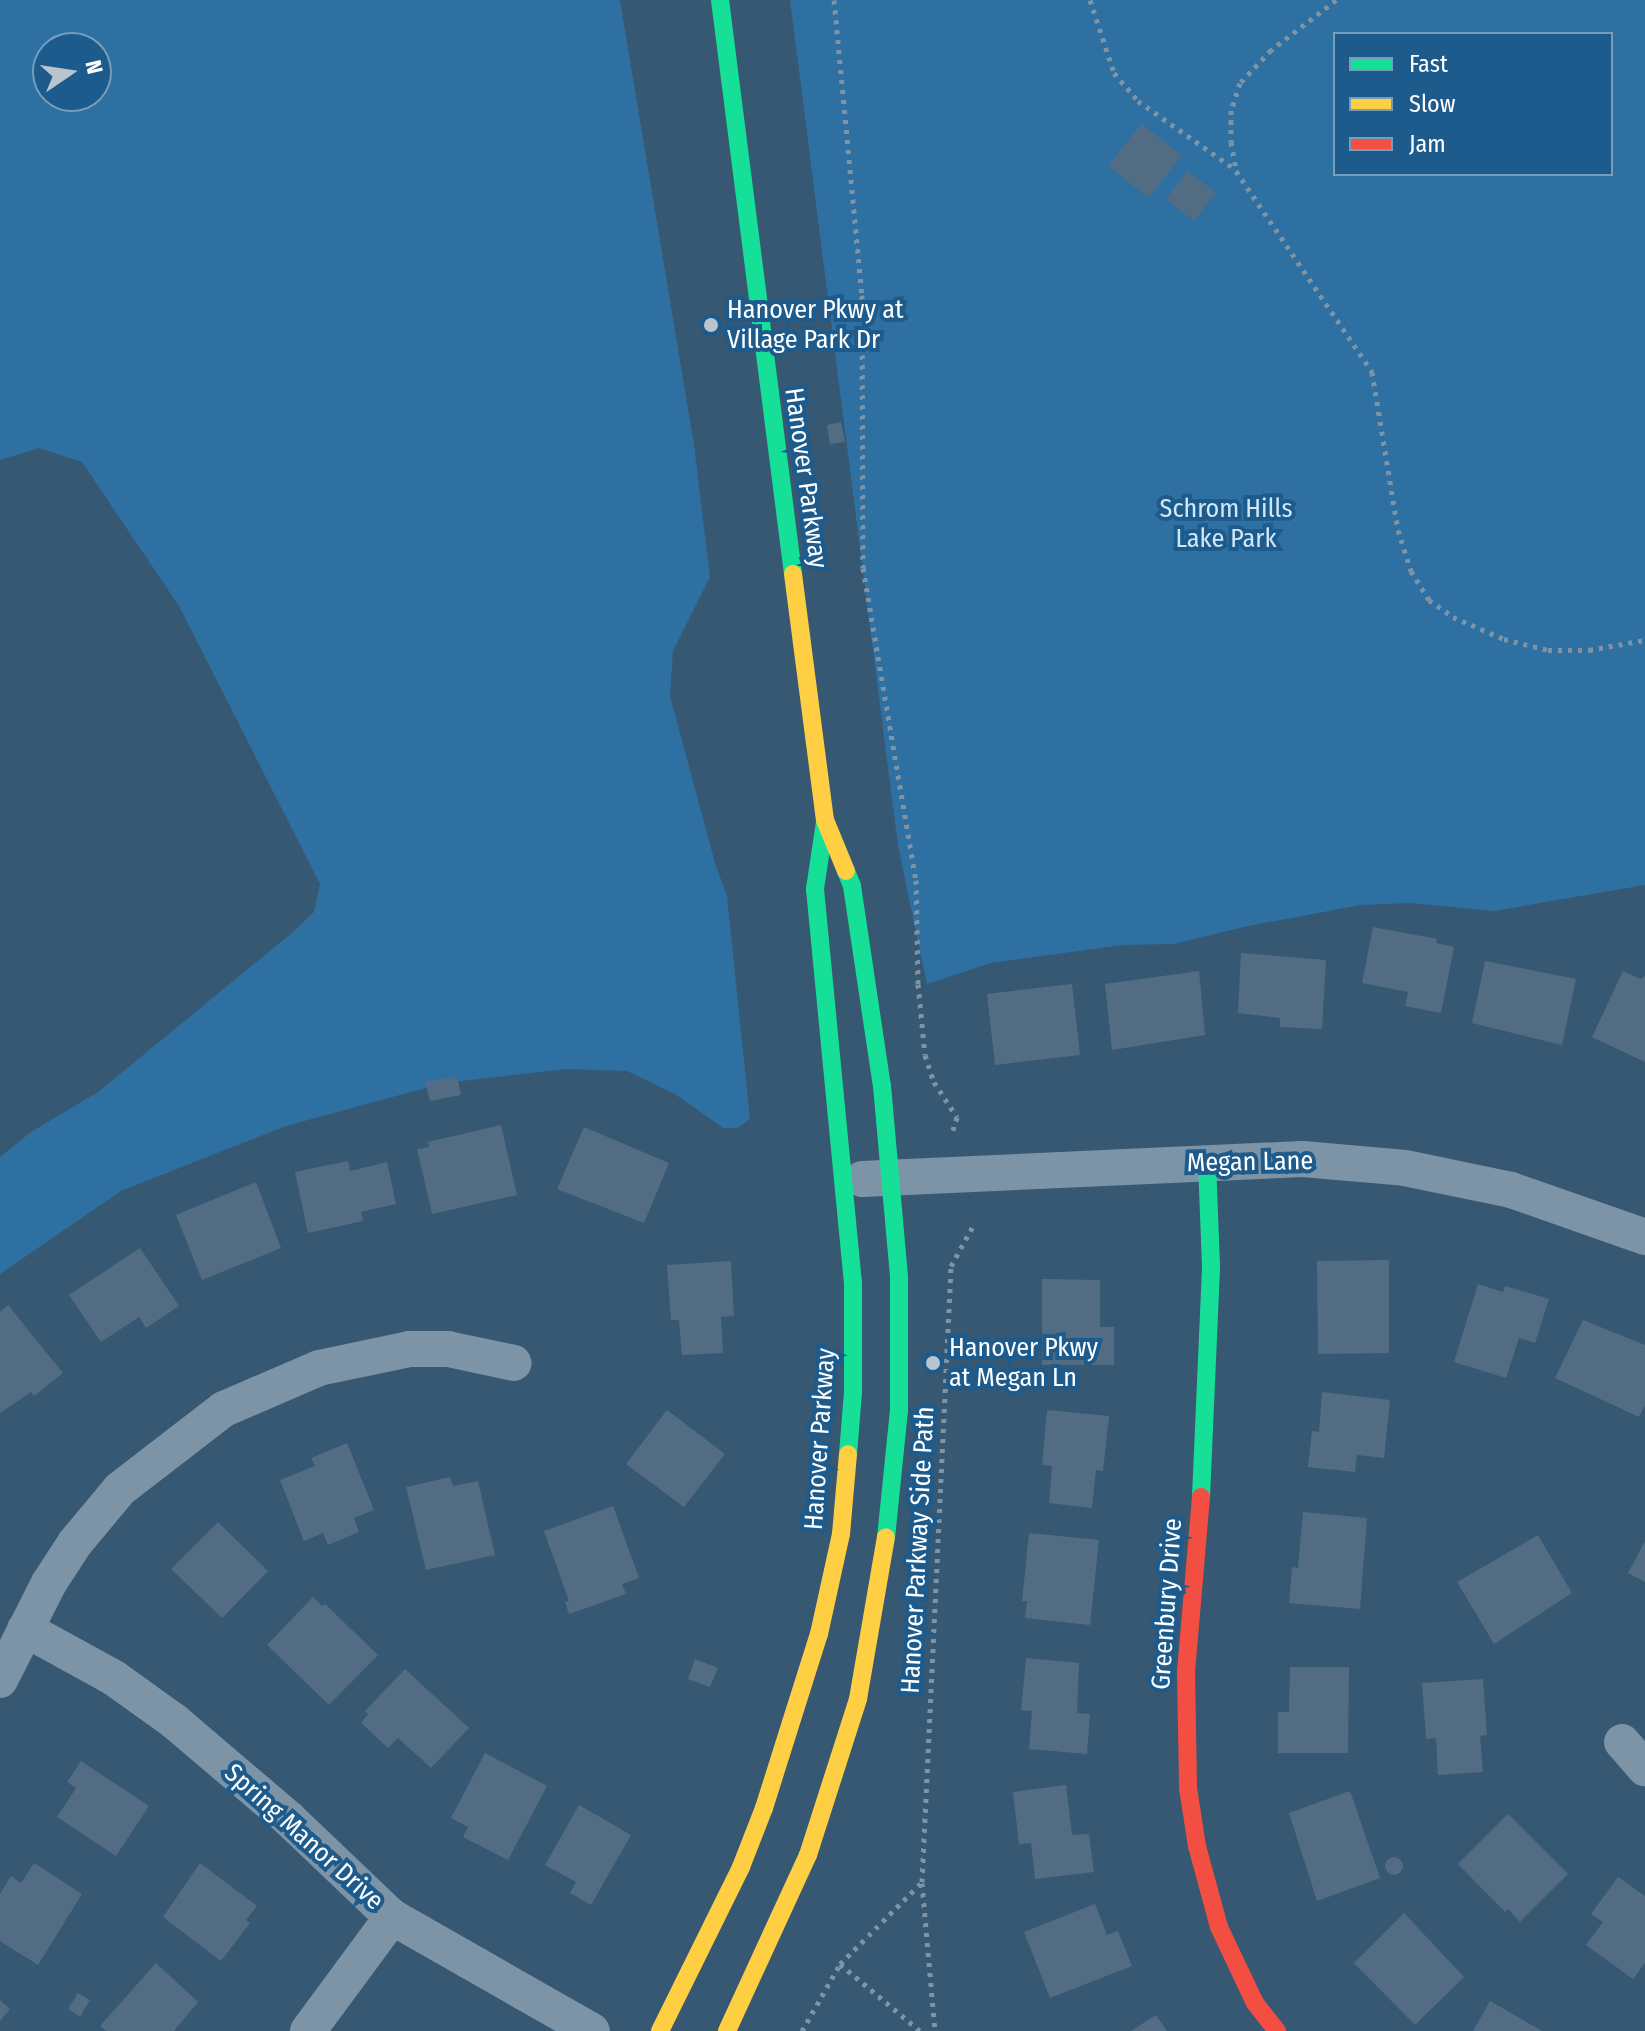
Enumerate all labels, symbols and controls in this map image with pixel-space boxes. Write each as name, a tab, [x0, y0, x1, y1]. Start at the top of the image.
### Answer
north arrow	[32, 32, 112, 112]
legend	[1333, 32, 1613, 176]
text: Fast	[1409, 50, 1448, 78]
text: N	[79, 57, 109, 76]
text: Slow	[1409, 90, 1455, 118]
text: Jam	[1409, 130, 1446, 158]
place label: Hanover Pkwy at Village Park Dr	[727, 294, 903, 356]
marker: Hanover Pkwy at Village Park Dr	[702, 316, 720, 334]
street label: Hanover Parkway	[778, 386, 834, 570]
park label: Schrom Hills Lake Park	[1160, 493, 1292, 554]
street label: Megan Lane	[1187, 1145, 1313, 1179]
place label: Hanover Pkwy at Megan Ln	[949, 1332, 1098, 1394]
street label: Hanover Parkway	[798, 1347, 842, 1531]
marker: Hanover Pkwy at Megan Ln	[924, 1354, 942, 1372]
street label: Hanover Parkway Side Path	[895, 1406, 941, 1694]
street label: Greenbury Drive	[1145, 1517, 1189, 1691]
street label: Spring Manor Drive	[218, 1757, 390, 1917]

